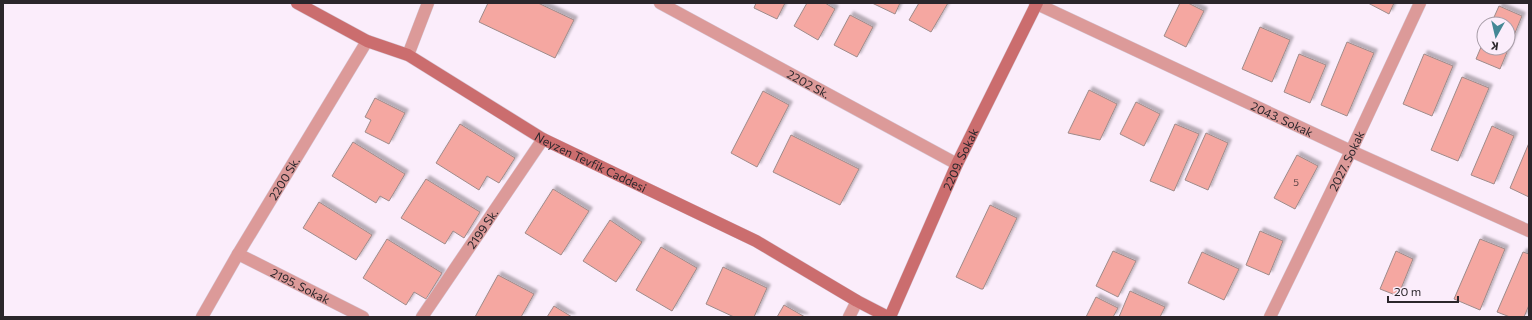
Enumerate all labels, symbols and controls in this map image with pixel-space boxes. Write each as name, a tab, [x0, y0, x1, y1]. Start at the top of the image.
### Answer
north arrow	[1476, 16, 1516, 56]
text: K	[1490, 39, 1499, 53]
street label: 2202 Sk.	[785, 66, 832, 101]
street label: 2043. Sokak	[1249, 98, 1316, 140]
street label: 2209. Sokak	[940, 125, 981, 192]
street label: 2027. Sokak	[1326, 128, 1367, 193]
street label: Neyzen Tevfik Caddesi	[533, 129, 649, 195]
street label: 2200 Sk.	[265, 154, 302, 202]
house number: 5	[1293, 176, 1299, 188]
street label: 2199 Sk.	[464, 206, 501, 251]
street label: 2195. Sokak	[269, 265, 333, 306]
scale bar	[1388, 278, 1458, 304]
text: 20 m	[1394, 284, 1421, 298]

